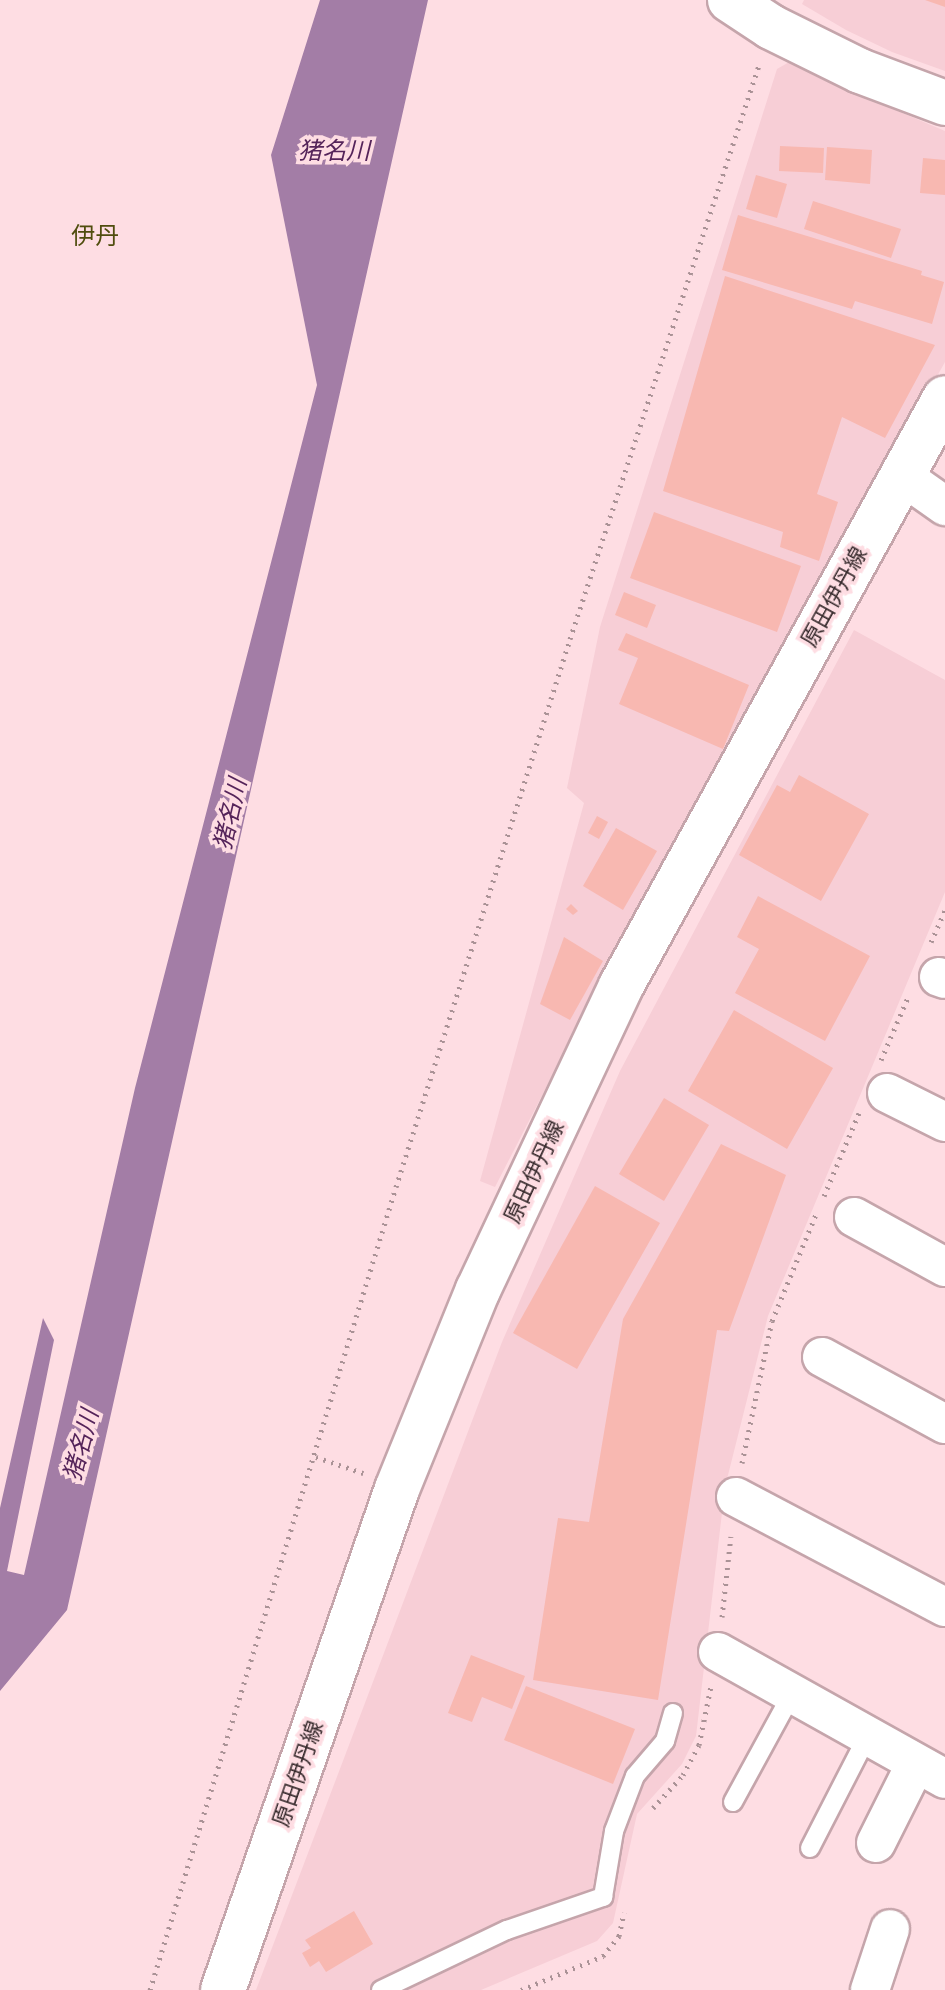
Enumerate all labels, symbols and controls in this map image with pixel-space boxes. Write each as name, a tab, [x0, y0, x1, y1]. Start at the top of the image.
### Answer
water label: 猪名川	[298, 137, 370, 165]
district label: 伊丹	[71, 222, 119, 250]
street label: 原田伊丹線	[796, 542, 872, 652]
water label: 猪名川	[208, 776, 252, 852]
street label: 原田伊丹線	[499, 1117, 569, 1227]
water label: 猪名川	[58, 1406, 104, 1484]
street label: 原田伊丹線	[268, 1718, 328, 1830]

